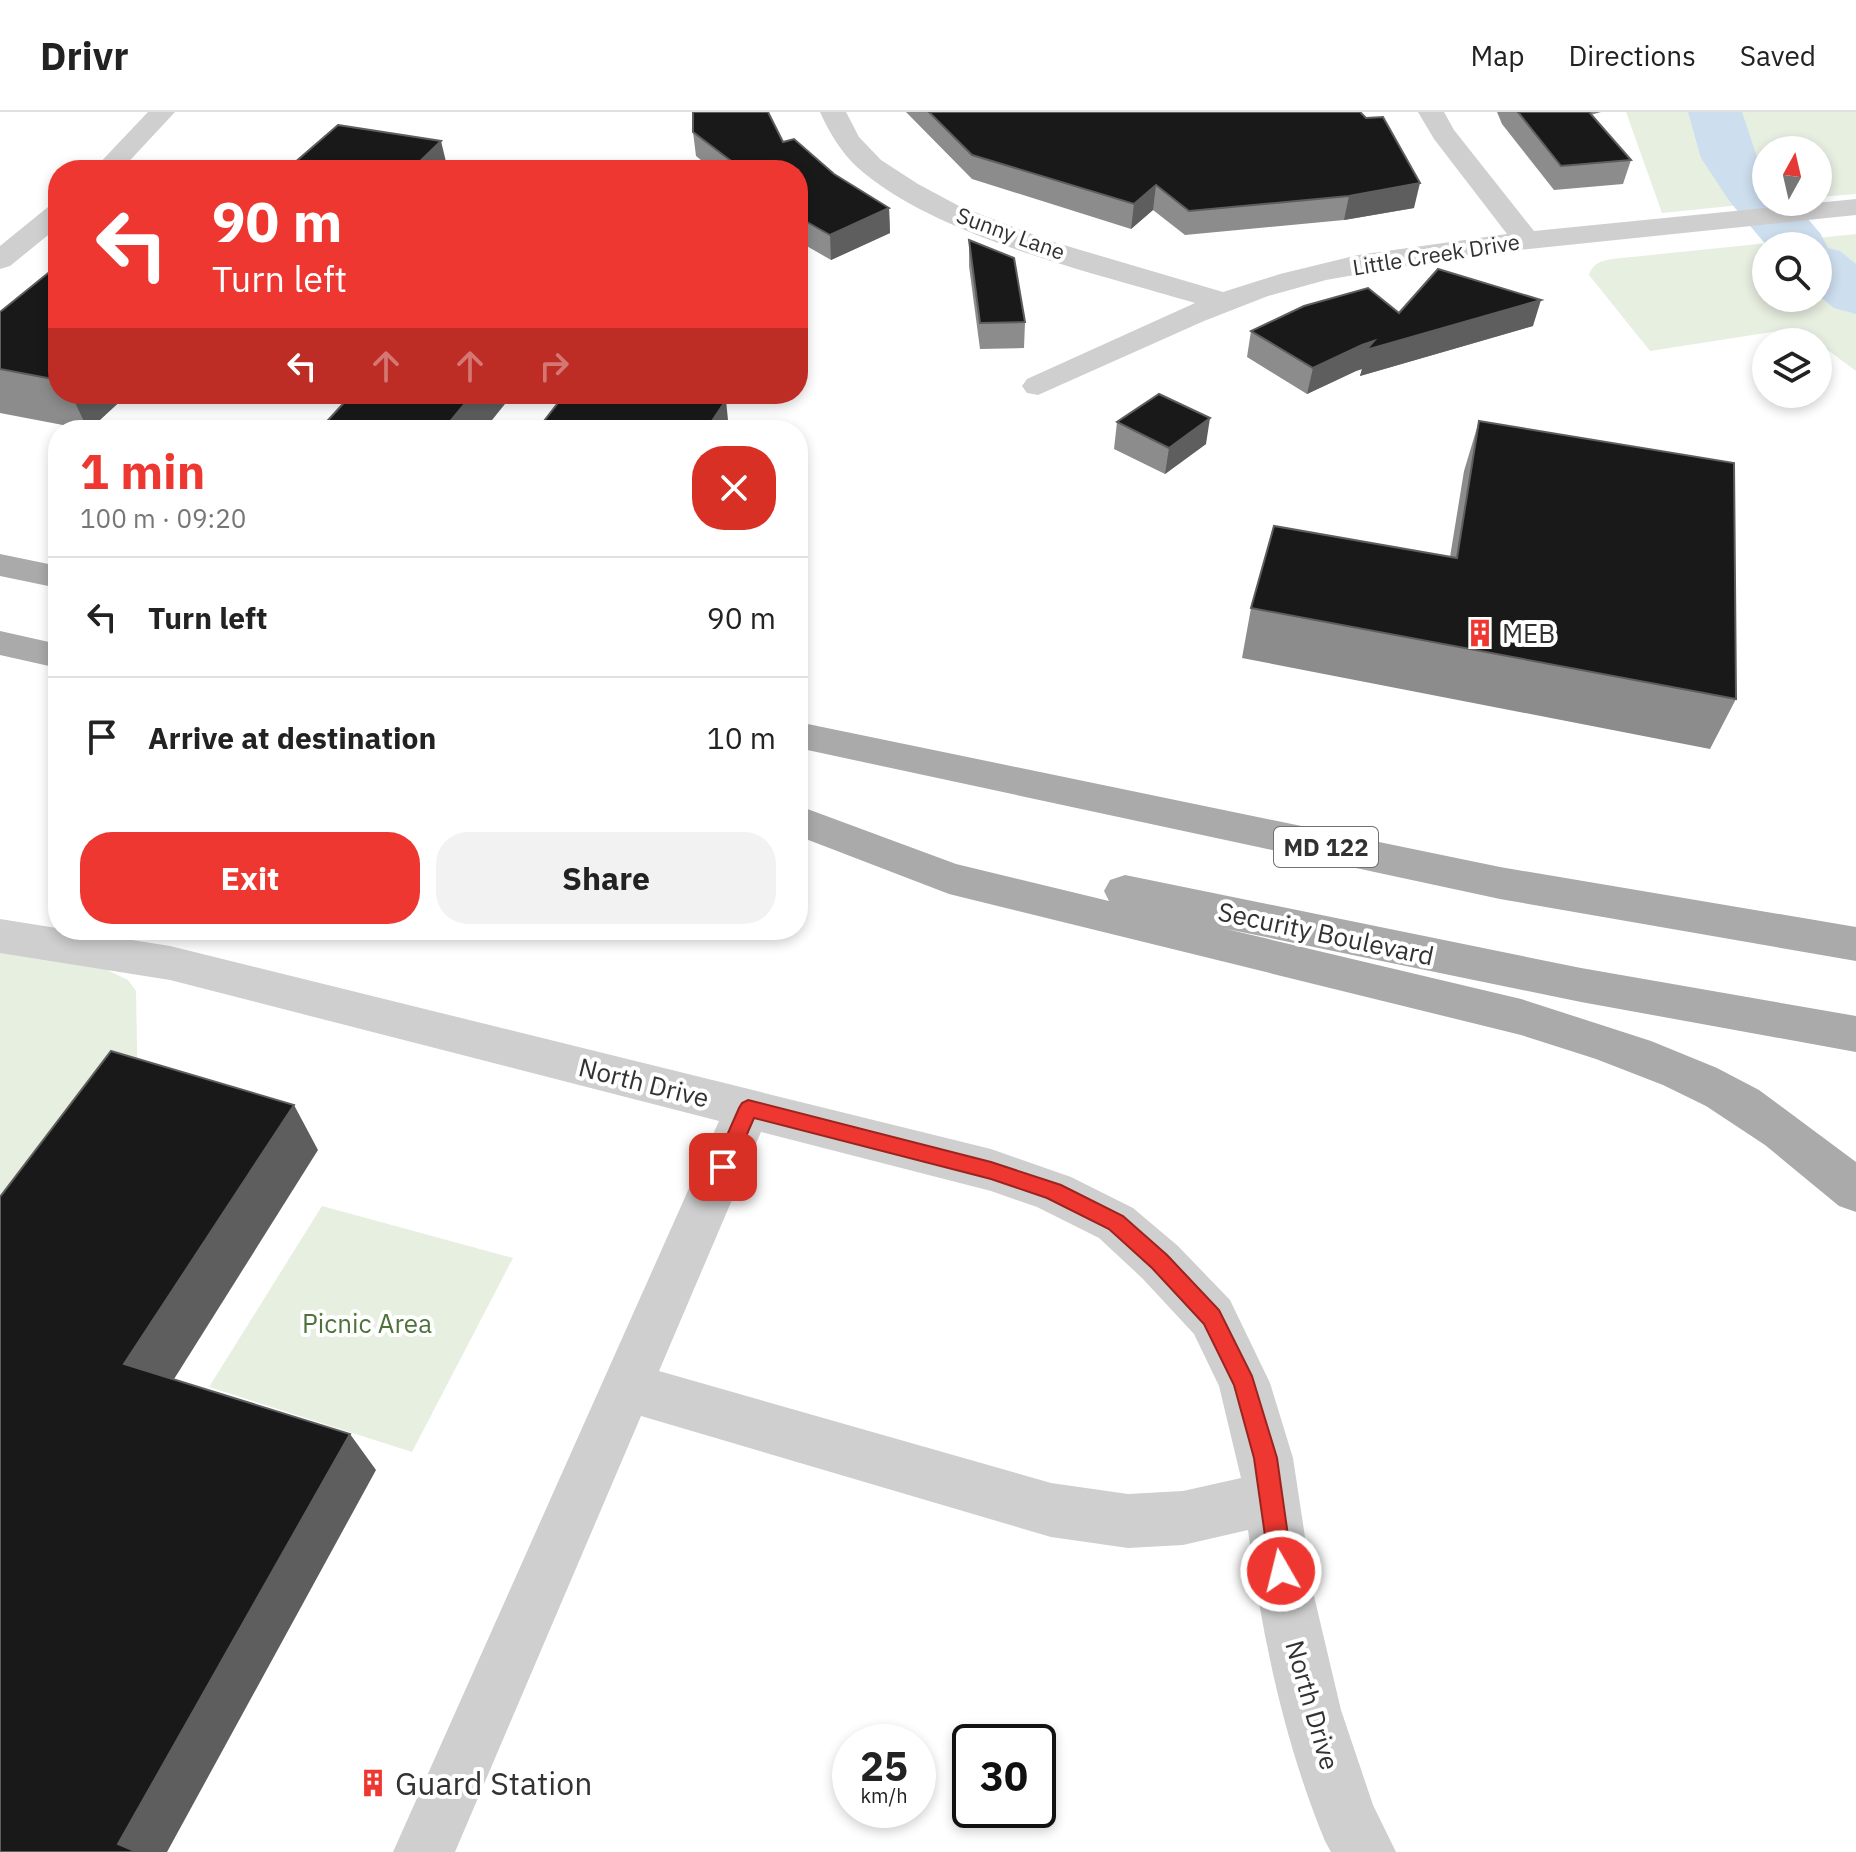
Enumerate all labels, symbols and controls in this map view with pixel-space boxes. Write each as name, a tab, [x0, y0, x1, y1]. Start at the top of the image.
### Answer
text: Drivr	[40, 31, 129, 80]
text: Map	[1470, 37, 1524, 74]
text: Directions	[1568, 37, 1696, 74]
text: Saved	[1740, 37, 1816, 74]
north arrow	[1752, 136, 1832, 216]
map controls	[1752, 136, 1832, 408]
text: 90 m	[212, 185, 342, 257]
icon: left	[80, 192, 184, 296]
street label: Sunny Lane	[953, 200, 1069, 266]
street label: Little Creek Drive	[1350, 226, 1522, 282]
button: search	[1752, 232, 1832, 312]
text: Turn left	[212, 255, 347, 302]
button: layers	[1752, 328, 1832, 408]
icon: left	[280, 344, 324, 388]
icon: ahead	[364, 344, 408, 388]
icon: ahead	[448, 344, 492, 388]
icon: right	[532, 344, 576, 388]
text: 1 min	[80, 440, 205, 502]
button: close	[692, 446, 776, 530]
text: 100 m · 09:20	[80, 501, 246, 535]
icon: left	[80, 595, 124, 639]
text: Turn left	[148, 598, 267, 637]
text: 90 m	[707, 598, 776, 637]
place label: MEB	[1502, 616, 1555, 650]
building icon: MEB	[1465, 618, 1495, 648]
icon: arrive	[80, 715, 124, 759]
text: Arrive at destination	[148, 718, 436, 757]
text: 10 m	[707, 718, 776, 757]
road number: MD 122	[1274, 827, 1378, 867]
button: Exit	[80, 832, 420, 924]
button: Share	[436, 832, 776, 924]
street label: Security Boulevard	[1215, 894, 1437, 972]
street label: North Drive	[575, 1049, 713, 1115]
pin	[689, 1133, 757, 1201]
icon: arrive	[701, 1145, 745, 1189]
park label: Picnic Area	[302, 1306, 432, 1340]
position arrow	[1239, 1529, 1323, 1613]
street label: North Drive	[1278, 1636, 1348, 1774]
speed limit sign: 30	[952, 1724, 1056, 1828]
text: 25	[860, 1740, 908, 1792]
place label: Guard Station	[395, 1762, 592, 1804]
building icon: Guard Station	[358, 1768, 388, 1798]
text: km/h	[860, 1782, 908, 1809]

